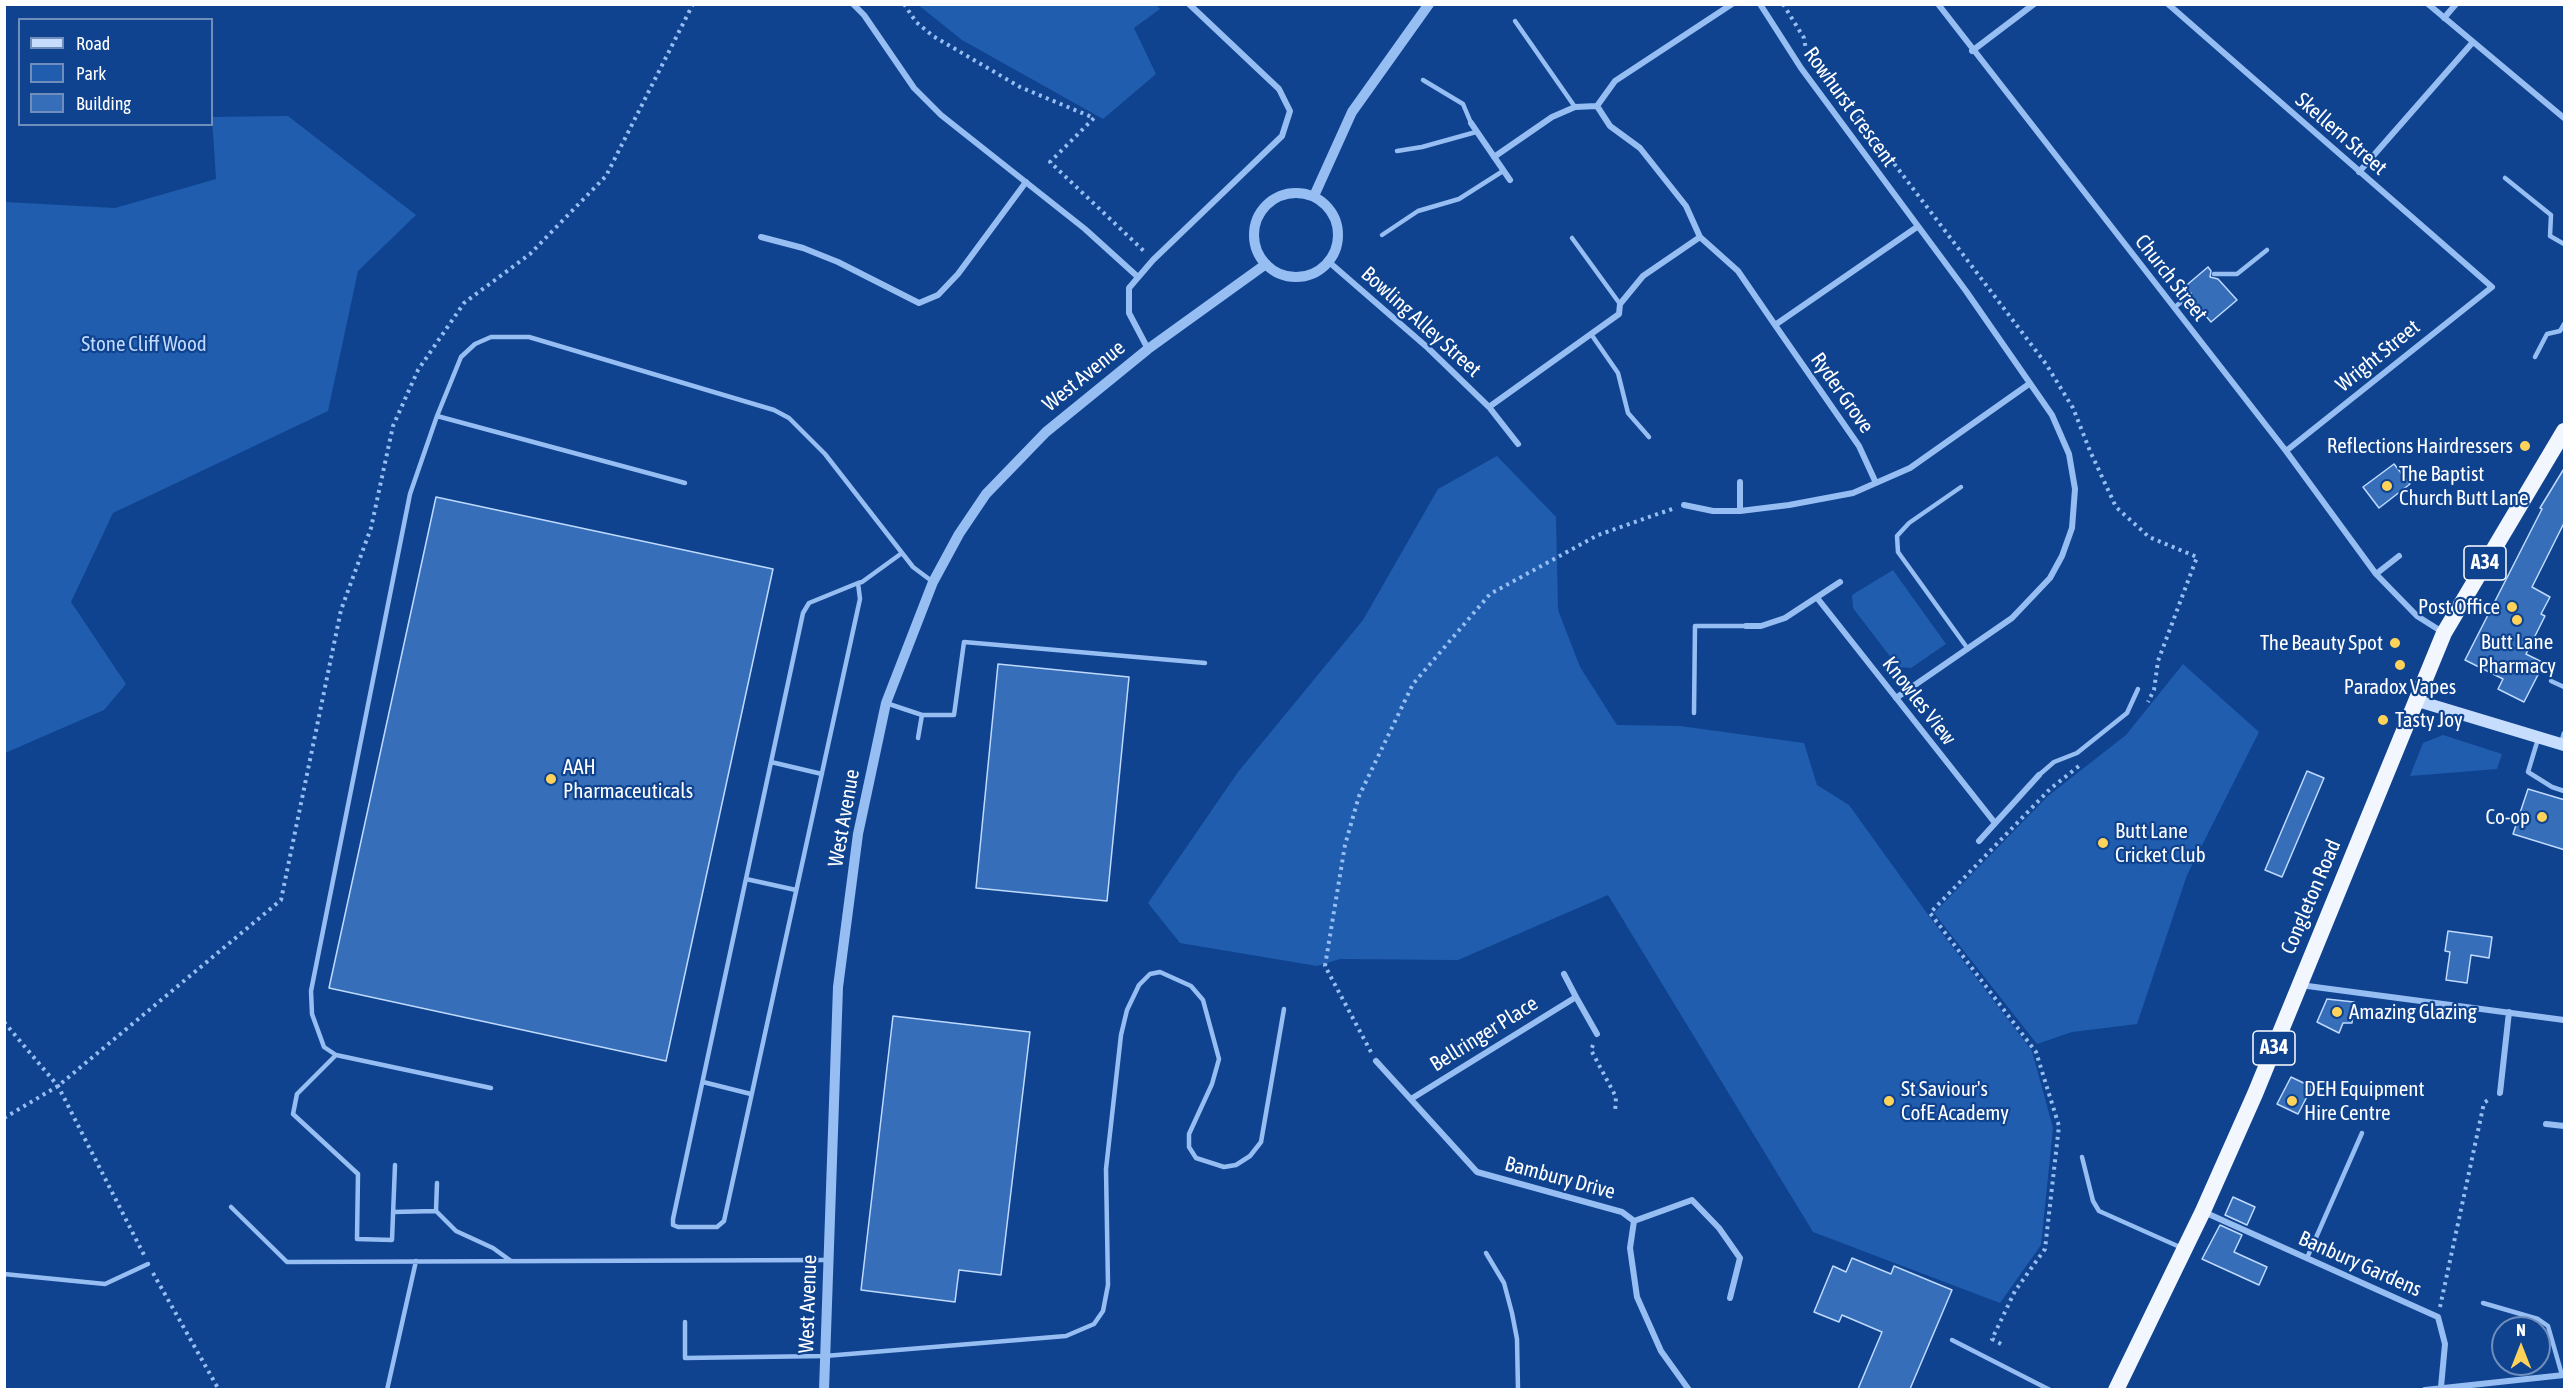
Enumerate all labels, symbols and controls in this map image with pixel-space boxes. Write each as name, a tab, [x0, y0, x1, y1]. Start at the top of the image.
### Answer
legend	[18, 18, 213, 126]
text: Road	[76, 33, 110, 54]
street label: Rowhurst Crescent	[1798, 42, 1902, 172]
text: Park	[76, 63, 106, 84]
street label: Skellern Street	[2290, 87, 2392, 181]
text: Building	[76, 93, 131, 114]
street label: Church Street	[2129, 230, 2213, 326]
street label: Bowling Alley Street	[1356, 262, 1486, 382]
street label: Wright Street	[2331, 315, 2425, 397]
park label: Stone Cliff Wood	[81, 331, 207, 357]
street label: West Avenue	[1038, 335, 1130, 417]
street label: Ryder Grove	[1805, 348, 1879, 438]
place label: Reflections Hairdressers	[2327, 433, 2513, 459]
marker: Reflections Hairdressers	[2518, 439, 2532, 453]
place label: The Baptist Church Butt Lane	[2399, 461, 2528, 511]
marker: The Baptist Church Butt Lane	[2380, 479, 2394, 493]
road number: A34	[2464, 546, 2506, 580]
place label: Post Office	[2418, 594, 2500, 620]
marker: Post Office	[2505, 600, 2519, 614]
marker: Butt Lane Pharmacy	[2510, 613, 2524, 627]
place label: Butt Lane Pharmacy	[2478, 629, 2556, 679]
place label: The Beauty Spot	[2260, 630, 2383, 656]
marker: The Beauty Spot	[2388, 636, 2402, 650]
street label: Knowles View	[1877, 652, 1961, 750]
marker: Paradox Vapes	[2393, 658, 2407, 672]
place label: Paradox Vapes	[2344, 674, 2456, 700]
place label: Tasty Joy	[2395, 707, 2463, 733]
marker: Tasty Joy	[2376, 713, 2390, 727]
place label: AAH Pharmaceuticals	[563, 754, 693, 804]
street label: West Avenue	[823, 767, 865, 869]
marker: AAH Pharmaceuticals	[544, 772, 558, 786]
place label: Co-op	[2486, 804, 2530, 830]
marker: Co-op	[2535, 810, 2549, 824]
place label: Butt Lane Cricket Club	[2115, 818, 2206, 868]
marker: Butt Lane Cricket Club	[2096, 836, 2110, 850]
street label: Congleton Road	[2276, 836, 2346, 958]
street label: Bellringer Place	[1426, 991, 1542, 1077]
place label: Amazing Glazing	[2349, 999, 2477, 1025]
marker: Amazing Glazing	[2330, 1005, 2344, 1019]
road number: A34	[2253, 1031, 2295, 1065]
place label: St Saviour's CofE Academy	[1901, 1076, 2009, 1126]
place label: DEH Equipment Hire Centre	[2304, 1076, 2424, 1126]
marker: St Saviour's CofE Academy	[1882, 1094, 1896, 1108]
marker: DEH Equipment Hire Centre	[2285, 1094, 2299, 1108]
street label: Bambury Drive	[1502, 1151, 1618, 1205]
street label: Banbury Gardens	[2295, 1226, 2425, 1302]
street label: West Avenue	[794, 1254, 822, 1354]
north arrow	[2491, 1316, 2551, 1376]
text: N	[2516, 1321, 2526, 1339]

